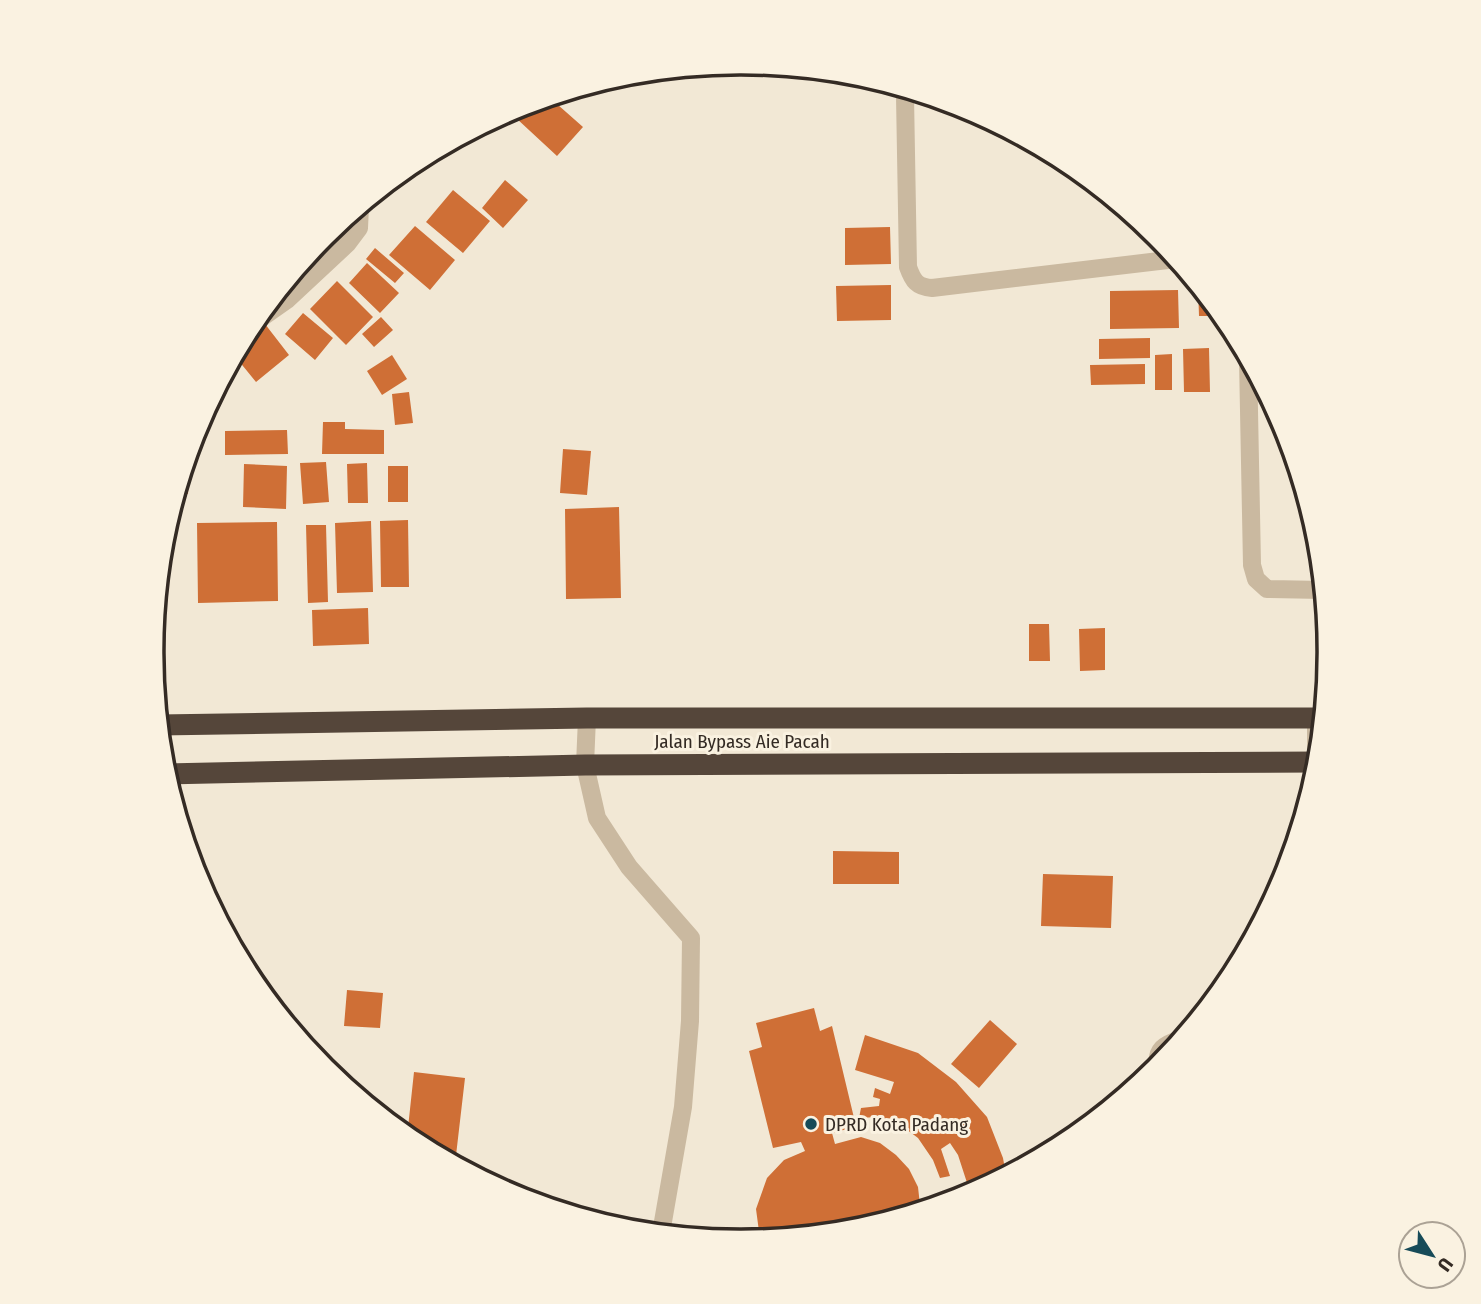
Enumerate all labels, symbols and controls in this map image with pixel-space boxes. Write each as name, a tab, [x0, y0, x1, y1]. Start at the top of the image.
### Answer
street label: Jalan Bypass Aie Pacah	[654, 730, 830, 753]
place label: DPRD Kota Padang	[825, 1113, 968, 1136]
marker: DPRD Kota Padang	[803, 1116, 819, 1132]
north arrow	[1397, 1220, 1467, 1290]
text: U	[1433, 1253, 1458, 1276]

